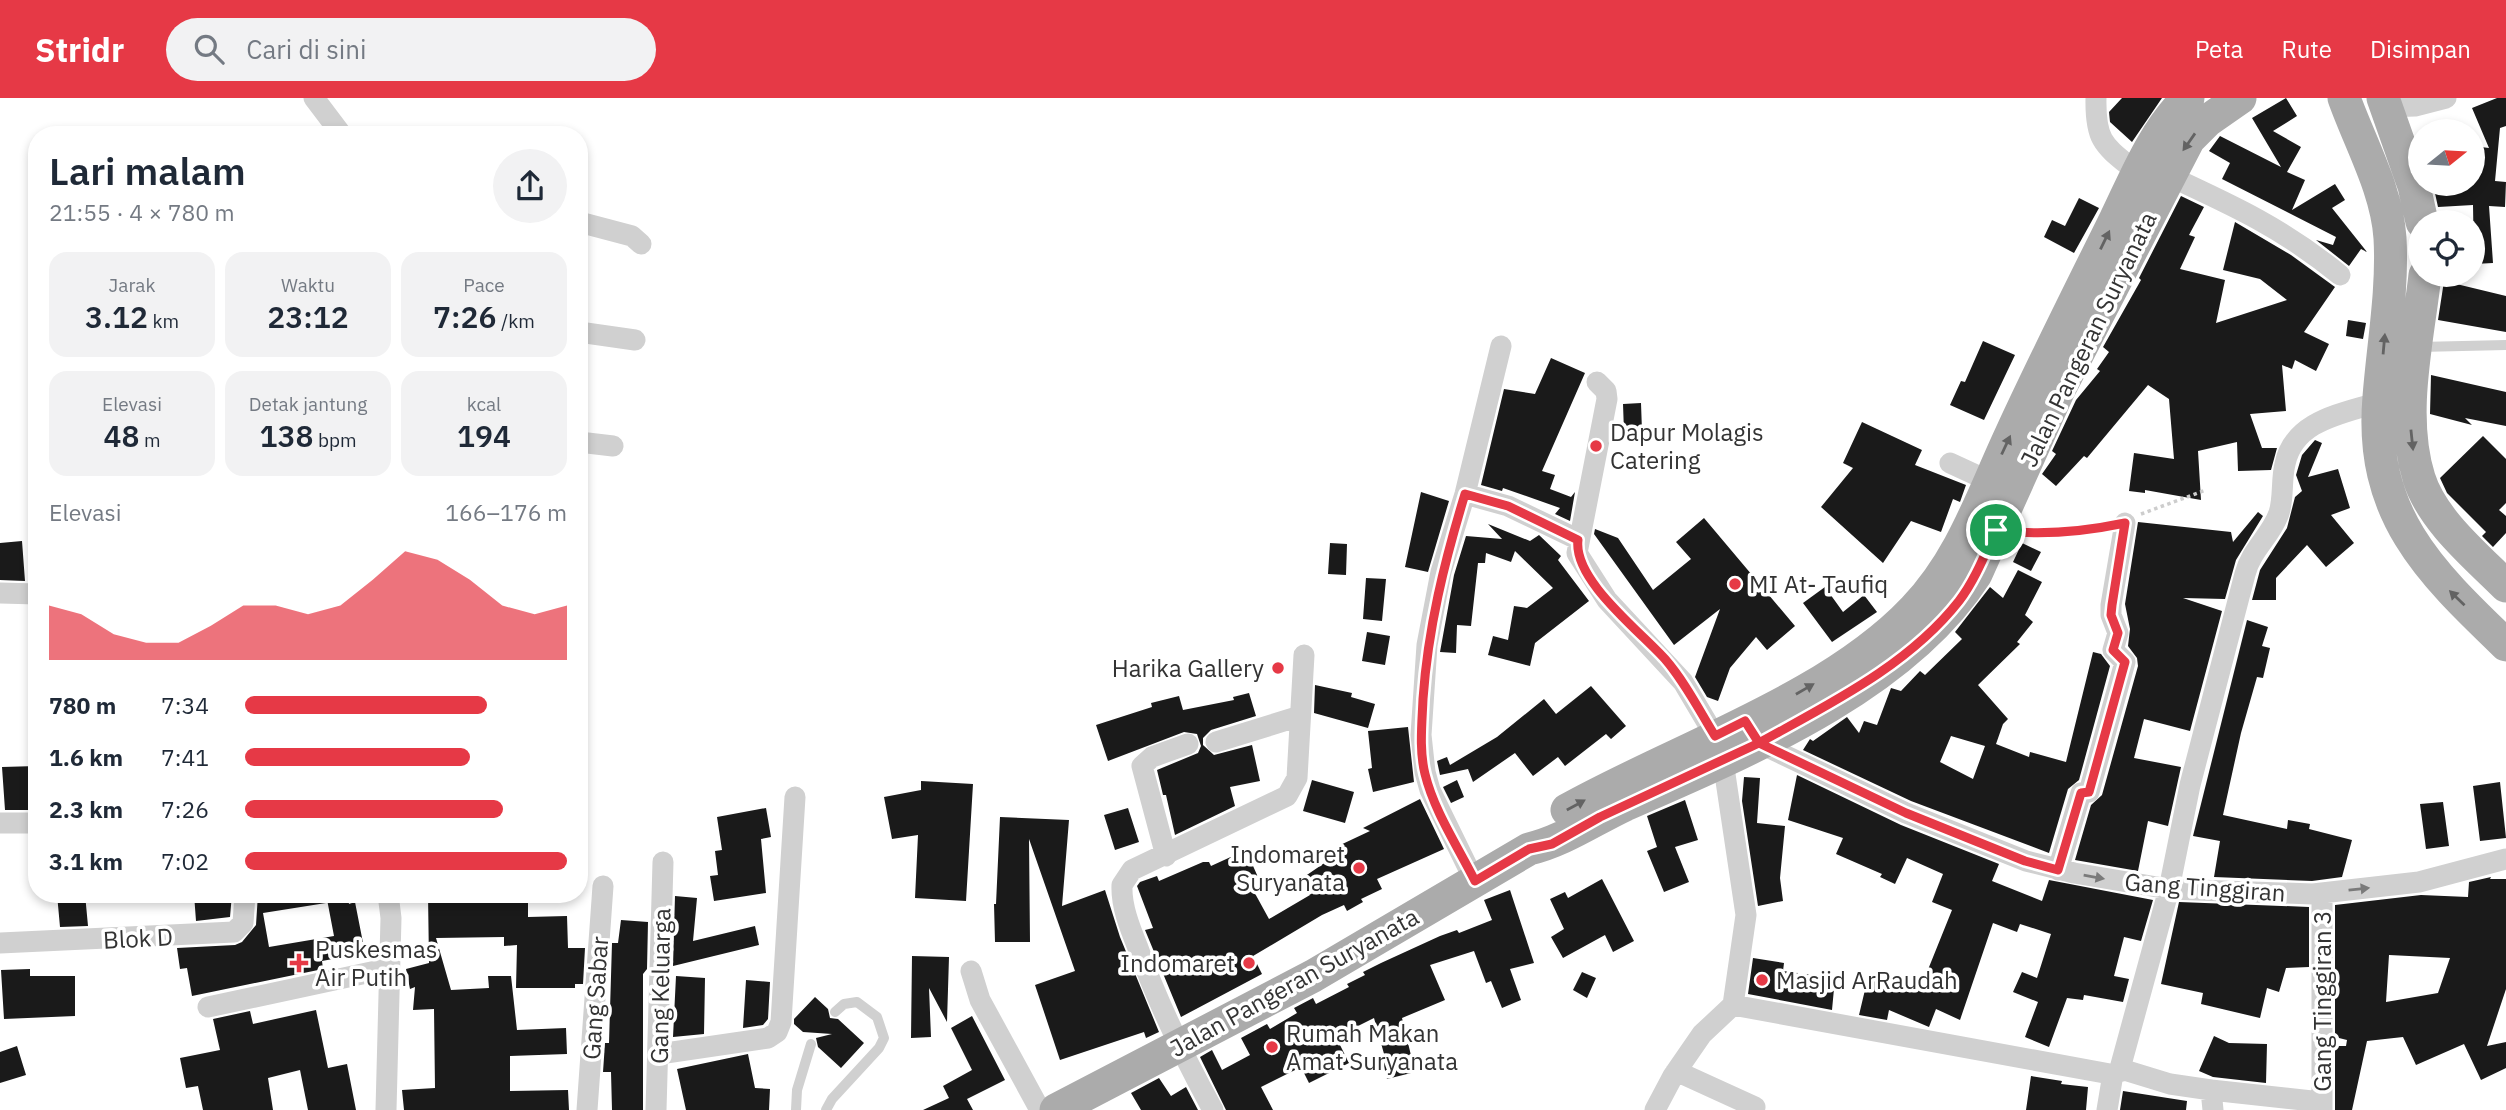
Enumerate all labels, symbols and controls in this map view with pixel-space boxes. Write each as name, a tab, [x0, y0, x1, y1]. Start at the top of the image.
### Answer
search box	[166, 18, 656, 81]
text: Stridr	[35, 28, 124, 71]
icon: search	[190, 30, 228, 68]
text: Cari di sini	[246, 32, 367, 66]
text: Peta	[2195, 33, 2243, 65]
text: Rute	[2281, 33, 2332, 65]
text: Disimpan	[2370, 33, 2471, 65]
north arrow	[2408, 119, 2485, 196]
map controls	[2408, 119, 2485, 287]
one-way arrow	[2182, 133, 2196, 151]
text: Lari malam	[49, 146, 246, 195]
button: share	[493, 149, 567, 223]
text: 21:55 · 4 × 780 m	[49, 197, 235, 227]
street label: Jalan Pangeran Suryanata	[2012, 206, 2164, 472]
button: locate	[2408, 210, 2485, 287]
one-way arrow	[2099, 230, 2110, 250]
text: Jarak	[109, 273, 155, 297]
text: Waktu	[281, 273, 335, 297]
text: Pace	[463, 273, 505, 297]
text: 3.12	[85, 297, 148, 336]
text: 23:12	[267, 297, 349, 336]
text: 7:26	[433, 297, 497, 336]
text: km	[148, 309, 179, 333]
text: /km	[497, 309, 535, 333]
one-way arrow	[2379, 333, 2390, 355]
text: Elevasi	[102, 392, 162, 416]
text: Detak jantung	[249, 392, 367, 416]
text: kcal	[467, 392, 501, 416]
text: 48	[103, 416, 139, 455]
text: 138	[259, 416, 313, 455]
text: 194	[457, 416, 511, 455]
place label: Dapur Molagis Catering	[1610, 416, 1764, 476]
text: m	[139, 428, 161, 452]
text: bpm	[313, 428, 357, 452]
one-way arrow	[2407, 429, 2418, 451]
one-way arrow	[2000, 435, 2012, 455]
marker: Dapur Molagis Catering	[1588, 438, 1604, 454]
text: Elevasi	[49, 497, 121, 527]
text: 166–176 m	[445, 497, 567, 527]
pin	[1966, 500, 2026, 560]
icon: arrive	[1977, 511, 2015, 549]
place label: MI At- Taufiq	[1749, 568, 1888, 600]
marker: MI At- Taufiq	[1727, 576, 1743, 592]
one-way arrow	[2449, 590, 2466, 606]
place label: Harika Gallery	[1112, 652, 1264, 684]
marker: Harika Gallery	[1270, 660, 1286, 676]
one-way arrow	[1795, 682, 1814, 695]
text: 780 m	[49, 690, 116, 720]
text: 7:34	[161, 690, 209, 720]
text: 1.6 km	[49, 742, 123, 772]
text: 7:41	[161, 742, 209, 772]
text: 2.3 km	[49, 794, 123, 824]
text: 7:26	[161, 794, 209, 824]
one-way arrow	[1566, 799, 1586, 811]
place label: Indomaret Suryanata	[1230, 838, 1345, 898]
text: 3.1 km	[49, 846, 123, 876]
text: 7:02	[161, 846, 209, 876]
marker: Indomaret Suryanata	[1351, 860, 1367, 876]
street label: Gang Tinggiran	[2123, 865, 2287, 909]
one-way arrow	[2083, 872, 2105, 883]
one-way arrow	[2348, 883, 2370, 894]
street label: Jalan Pangeran Suryanata	[1164, 900, 1424, 1064]
street label: Gang Keluarga	[643, 908, 677, 1064]
street label: Gang Tinggiran 3	[2306, 910, 2338, 1092]
street label: Blok D	[102, 920, 174, 956]
place label: Puskesmas Air Putih	[315, 933, 437, 993]
street label: Gang Sabar	[575, 935, 615, 1061]
place label: Indomaret	[1120, 947, 1235, 979]
marker: Puskesmas Air Putih	[289, 953, 309, 973]
marker: Indomaret	[1241, 955, 1257, 971]
place label: Masjid ArRaudah	[1776, 964, 1958, 996]
marker: Masjid ArRaudah	[1754, 972, 1770, 988]
place label: Rumah Makan Amat Suryanata	[1286, 1017, 1458, 1077]
marker: Rumah Makan Amat Suryanata	[1264, 1039, 1280, 1055]

